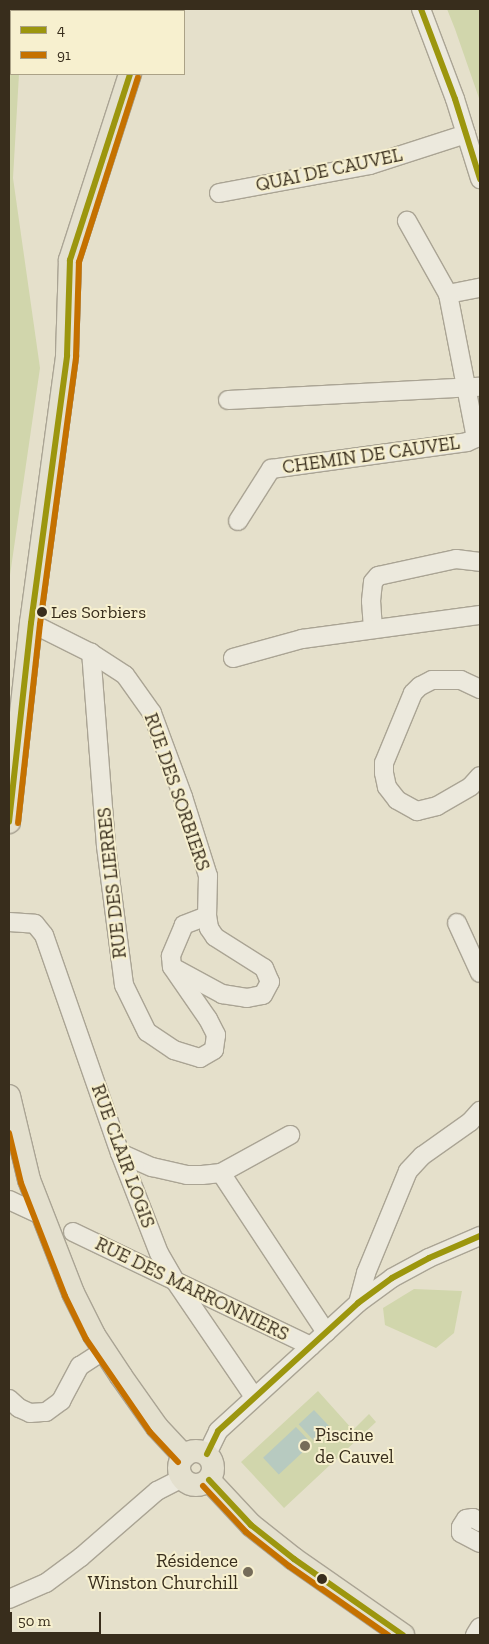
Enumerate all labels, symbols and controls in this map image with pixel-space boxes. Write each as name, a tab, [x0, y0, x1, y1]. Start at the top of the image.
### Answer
legend	[10, 10, 185, 75]
text: 4	[57, 21, 65, 39]
text: 91	[57, 46, 71, 64]
street label: QUAI DE CAUVEL	[254, 143, 404, 197]
street label: CHEMIN DE CAUVEL	[281, 431, 461, 479]
place label: Les Sorbiers	[51, 601, 146, 623]
marker: Les Sorbiers	[37, 607, 47, 617]
street label: RUE DES SORBIERS	[139, 710, 215, 874]
street label: RUE DES LIERRES	[93, 806, 131, 960]
street label: RUE CLAIR LOGIS	[86, 1081, 160, 1231]
street label: RUE DES MARRONNIERS	[91, 1232, 293, 1346]
place label: Piscine de Cauvel	[315, 1424, 394, 1468]
marker: Piscine de Cauvel	[299, 1440, 311, 1452]
place label: Résidence Winston Churchill	[88, 1550, 238, 1594]
marker: Résidence Winston Churchill	[242, 1566, 254, 1578]
unlabelled marker	[317, 1574, 327, 1584]
scale bar	[12, 1602, 104, 1634]
text: 50 m	[18, 1612, 51, 1630]

